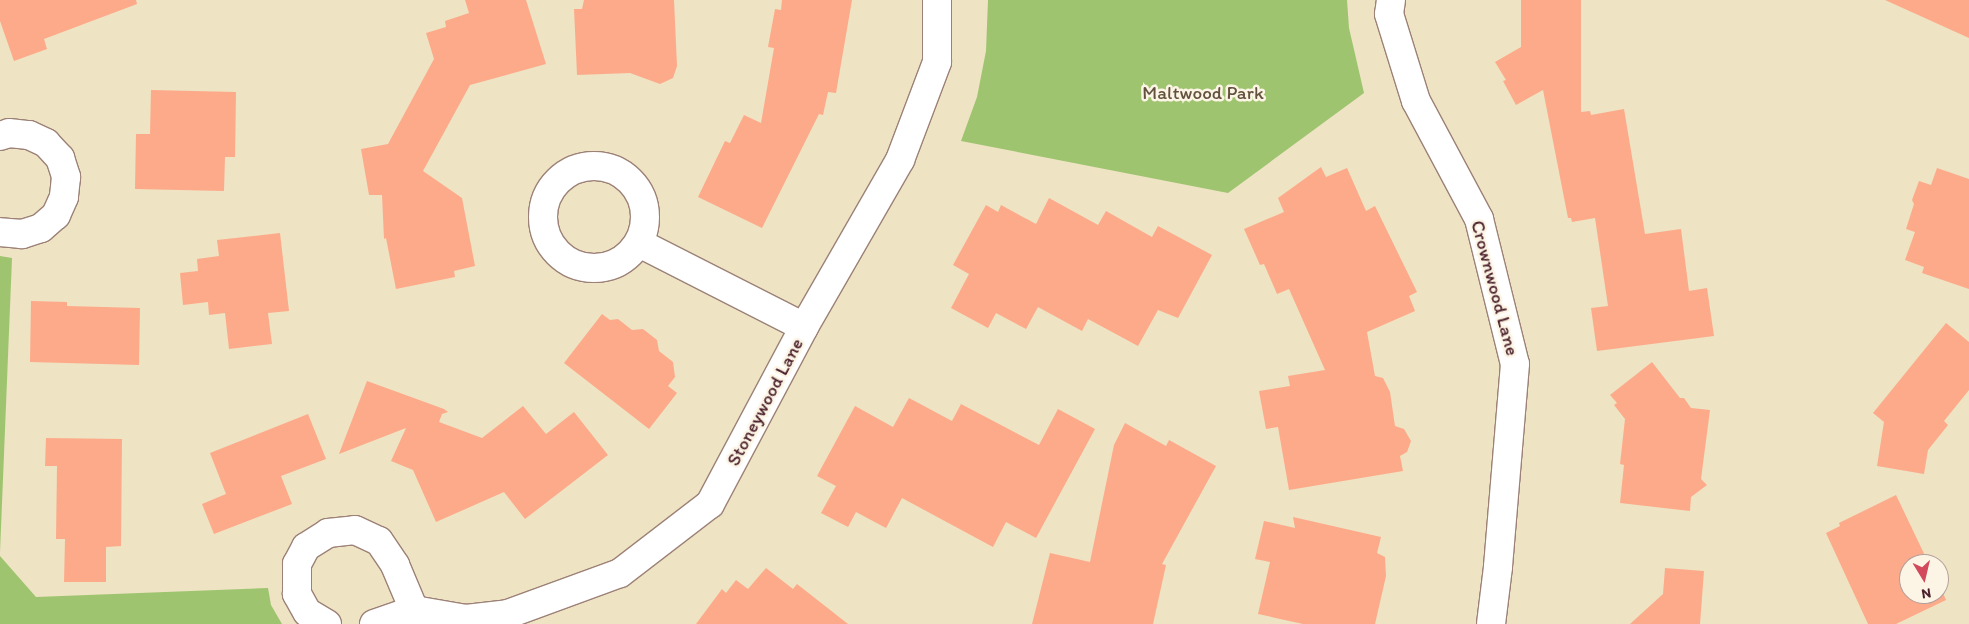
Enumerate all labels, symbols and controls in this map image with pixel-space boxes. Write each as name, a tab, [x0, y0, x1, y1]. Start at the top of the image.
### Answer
park label: Maltwood Park	[1142, 82, 1264, 104]
street label: Crownwood Lane	[1466, 218, 1524, 358]
street label: Stoneywood Lane	[722, 334, 808, 470]
north arrow	[1899, 554, 1949, 604]
text: N	[1920, 584, 1932, 602]

